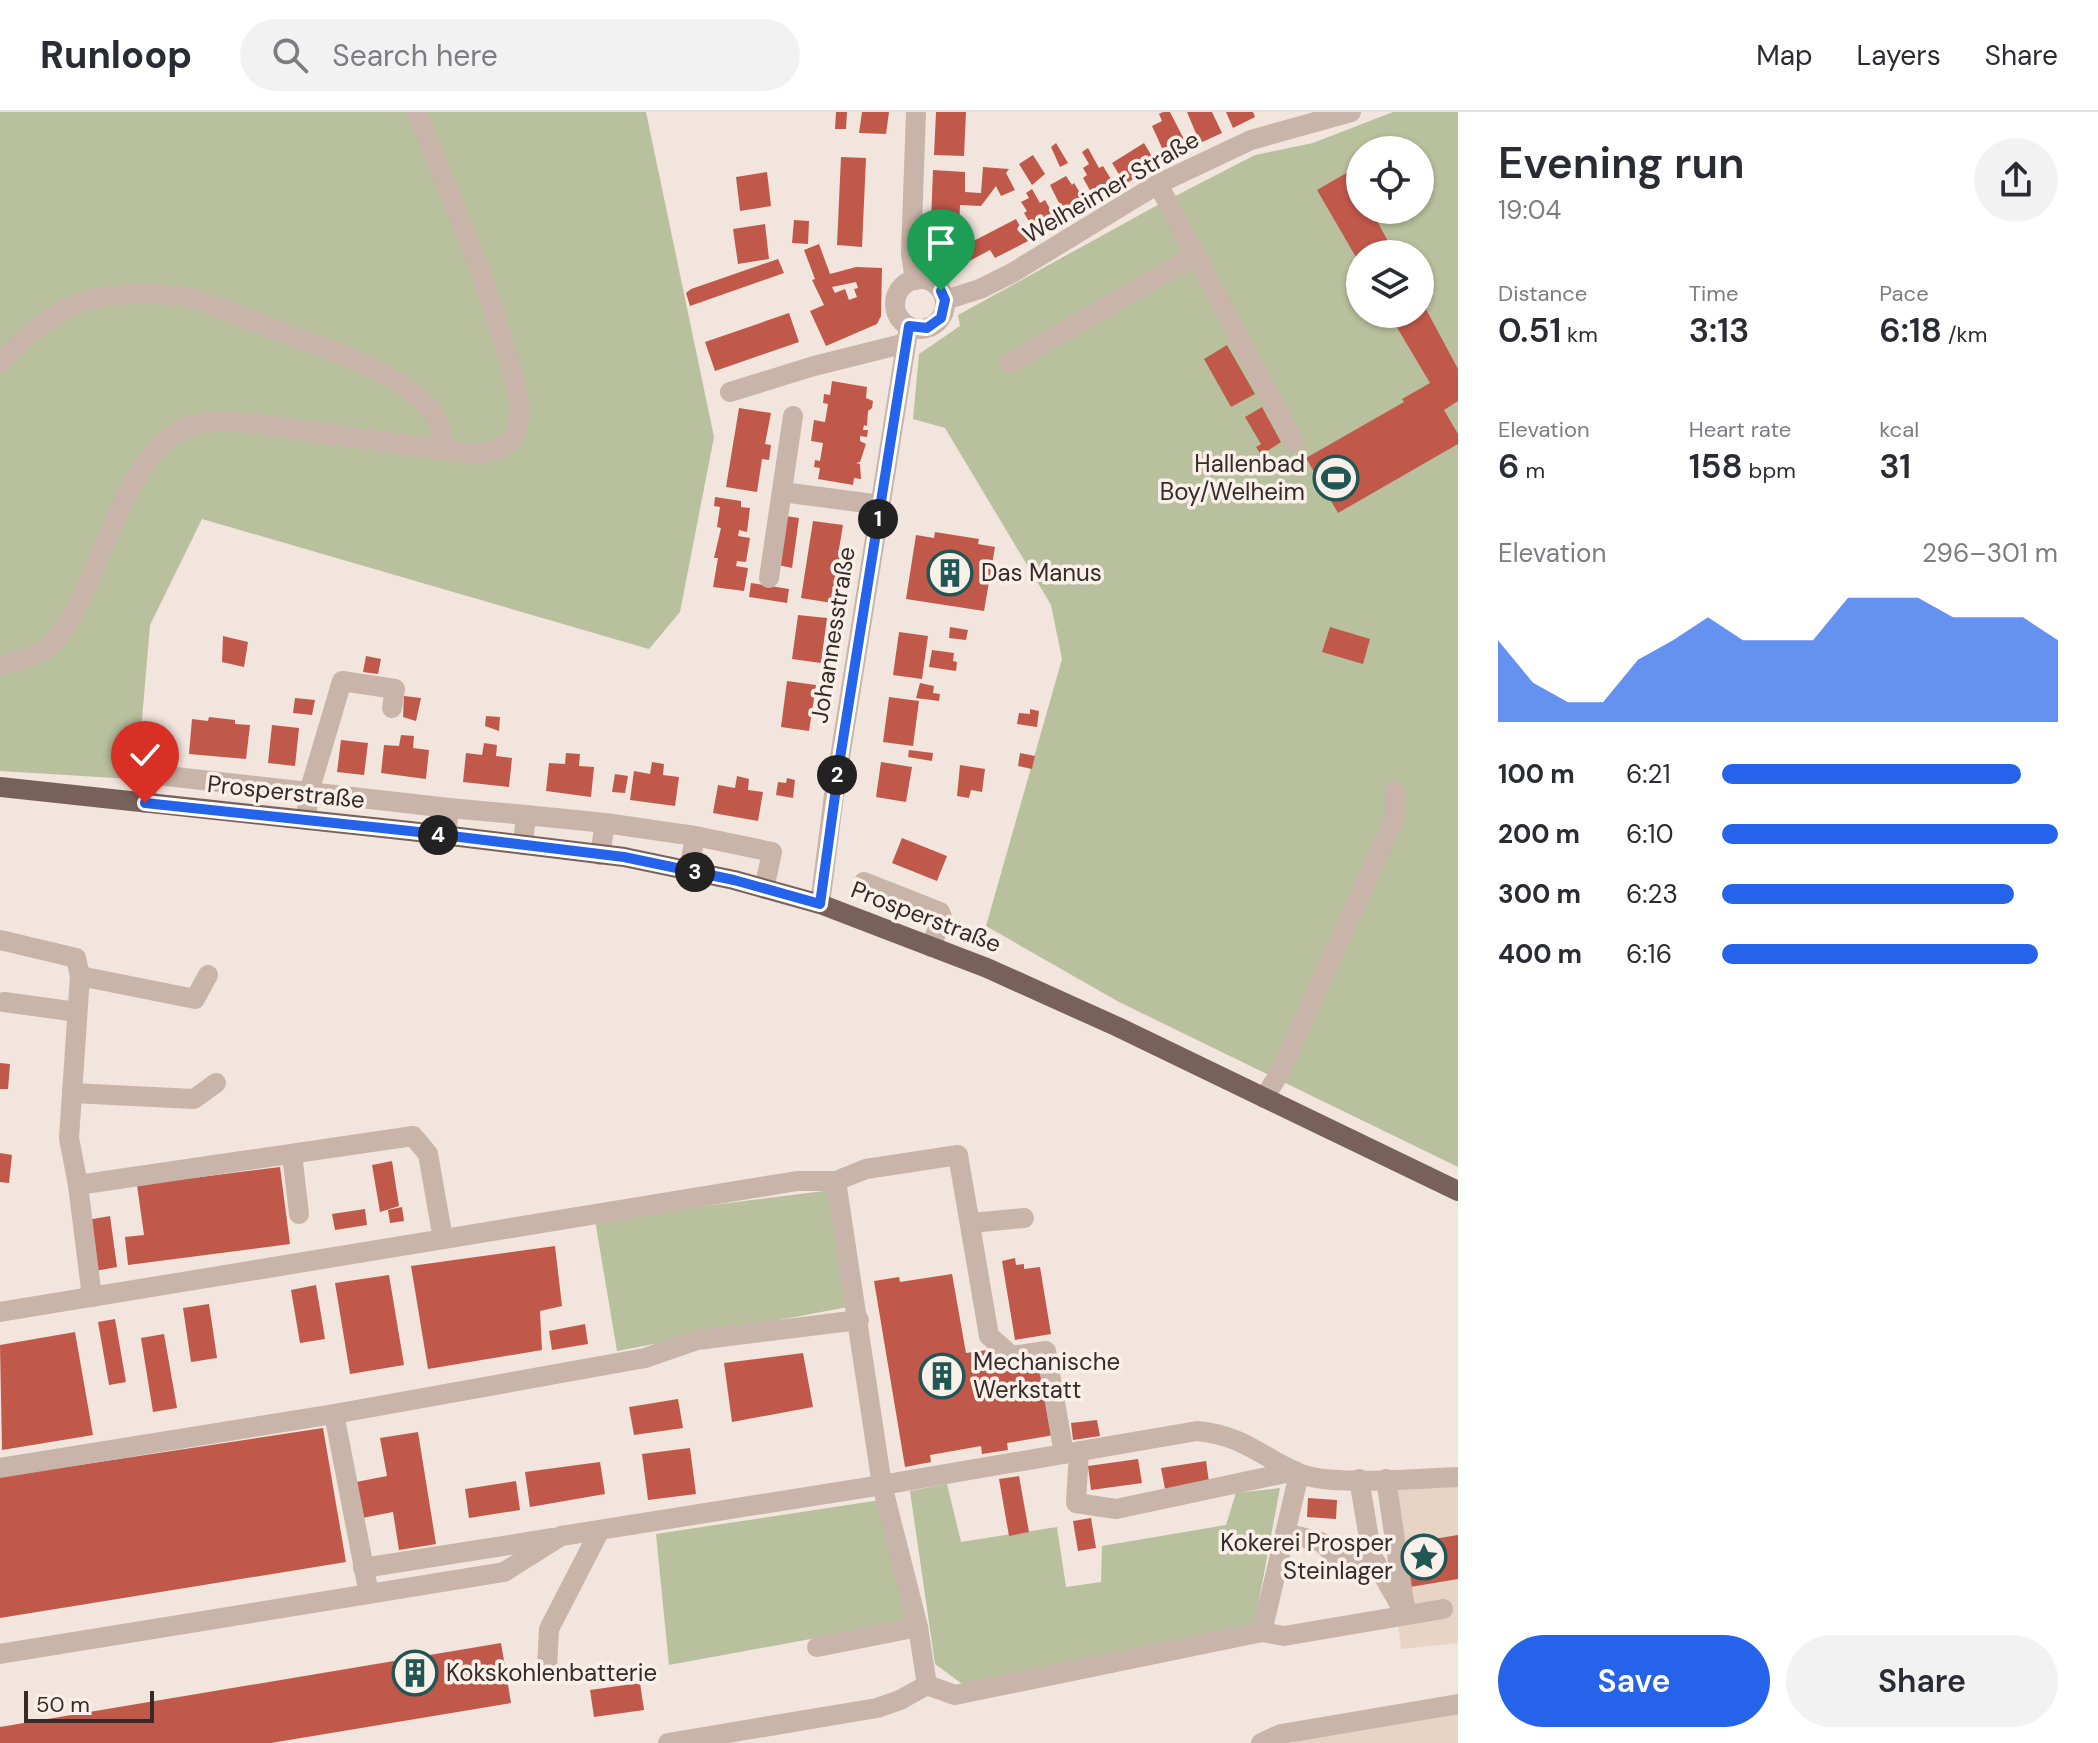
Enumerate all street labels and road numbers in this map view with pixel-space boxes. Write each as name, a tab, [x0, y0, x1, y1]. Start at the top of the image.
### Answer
street label: Welheimer Straße	[1017, 123, 1205, 250]
street label: Johannesstraße	[803, 544, 862, 725]
street label: Prosperstraße	[206, 768, 366, 815]
street label: Prosperstraße	[847, 874, 1006, 959]

